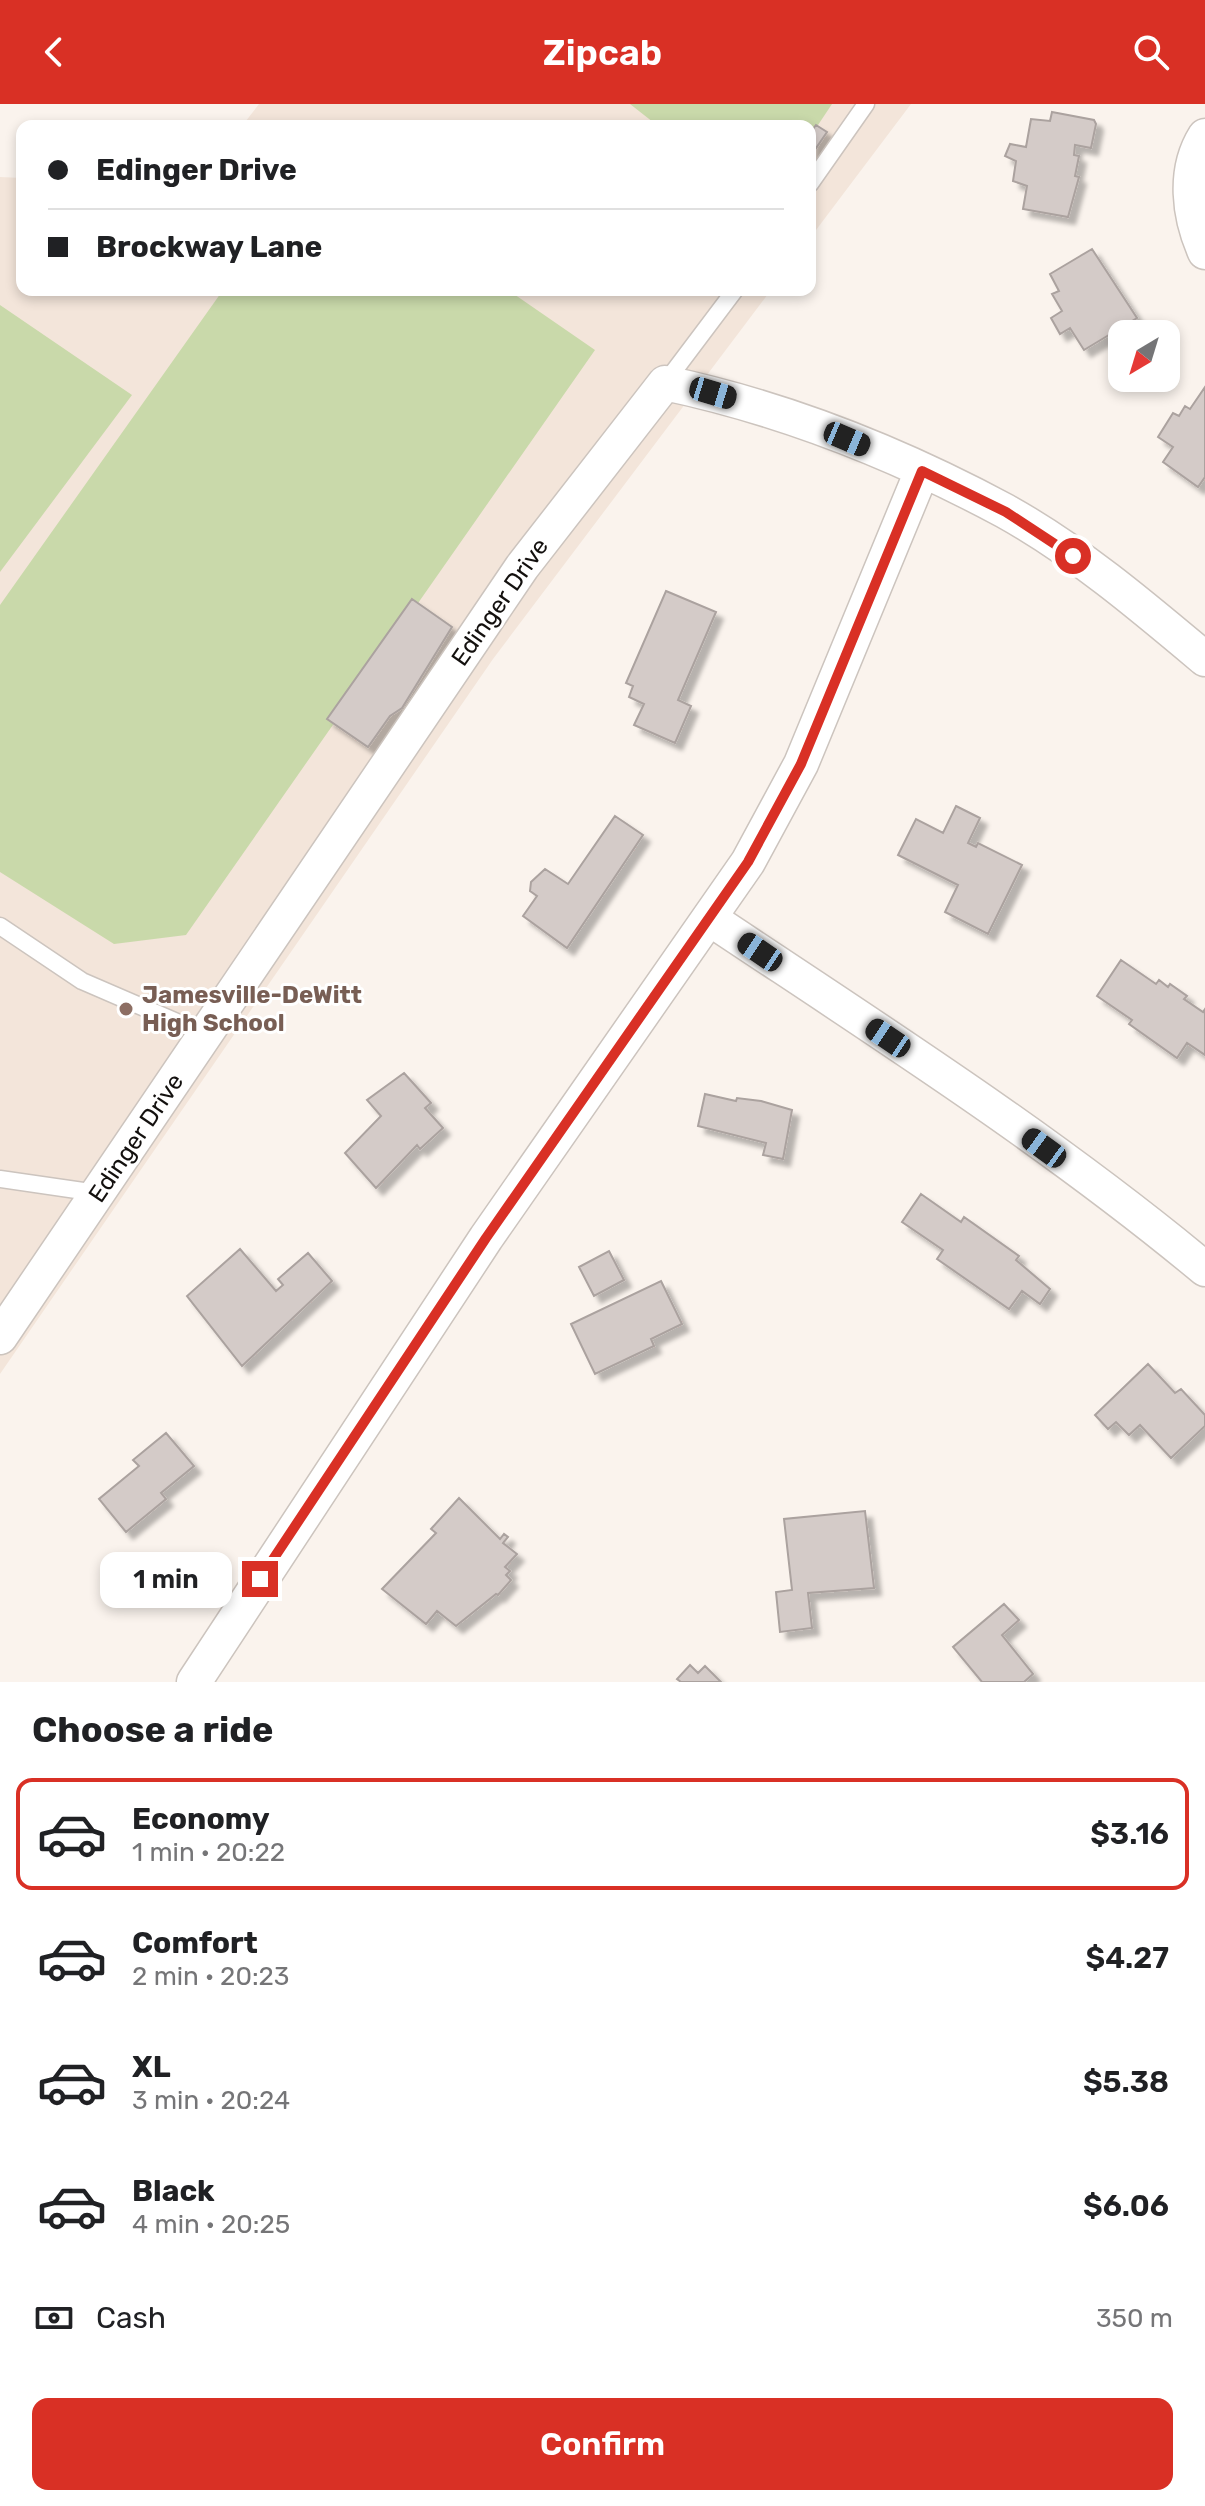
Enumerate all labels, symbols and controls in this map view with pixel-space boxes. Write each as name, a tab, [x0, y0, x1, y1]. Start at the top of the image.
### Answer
icon: back	[32, 30, 76, 74]
icon: search	[1129, 30, 1173, 74]
text: Zipcab	[543, 31, 662, 74]
text: Edinger Drive	[96, 152, 297, 188]
text: Brockway Lane	[96, 229, 322, 265]
north arrow	[1108, 320, 1180, 392]
map controls	[1108, 320, 1180, 392]
car	[687, 375, 739, 411]
car	[820, 419, 874, 459]
street label: Edinger Drive	[446, 533, 554, 671]
route start	[1055, 538, 1091, 574]
car	[733, 929, 787, 975]
place label: Jamesville-DeWitt High School	[142, 981, 362, 1037]
marker: Jamesville-DeWitt High School	[117, 1000, 135, 1018]
car	[861, 1015, 915, 1061]
street label: Edinger Drive	[83, 1068, 189, 1208]
car	[1018, 1124, 1070, 1172]
callout: 1 min	[100, 1551, 232, 1607]
route end	[242, 1561, 278, 1597]
text: 1 min	[133, 1564, 199, 1595]
text: Choose a ride	[32, 1708, 273, 1751]
icon: car	[36, 1798, 108, 1870]
text: Economy	[132, 1801, 270, 1837]
text: $3.16	[1090, 1816, 1169, 1852]
text: 1 min · 20:22	[132, 1837, 285, 1868]
icon: car	[36, 1922, 108, 1994]
text: Comfort	[132, 1925, 258, 1961]
text: $4.27	[1086, 1940, 1169, 1976]
text: 2 min · 20:23	[132, 1961, 289, 1992]
icon: car	[36, 2046, 108, 2118]
text: XL	[132, 2049, 171, 2085]
text: $5.38	[1083, 2064, 1169, 2100]
text: 3 min · 20:24	[132, 2085, 290, 2116]
icon: car	[36, 2170, 108, 2242]
text: Black	[132, 2173, 215, 2209]
text: $6.06	[1083, 2188, 1169, 2224]
text: 4 min · 20:25	[132, 2209, 290, 2240]
icon: cash	[32, 2296, 76, 2340]
text: Cash	[96, 2300, 166, 2336]
text: 350 m	[1096, 2303, 1173, 2334]
button: Confirm	[32, 2398, 1173, 2490]

